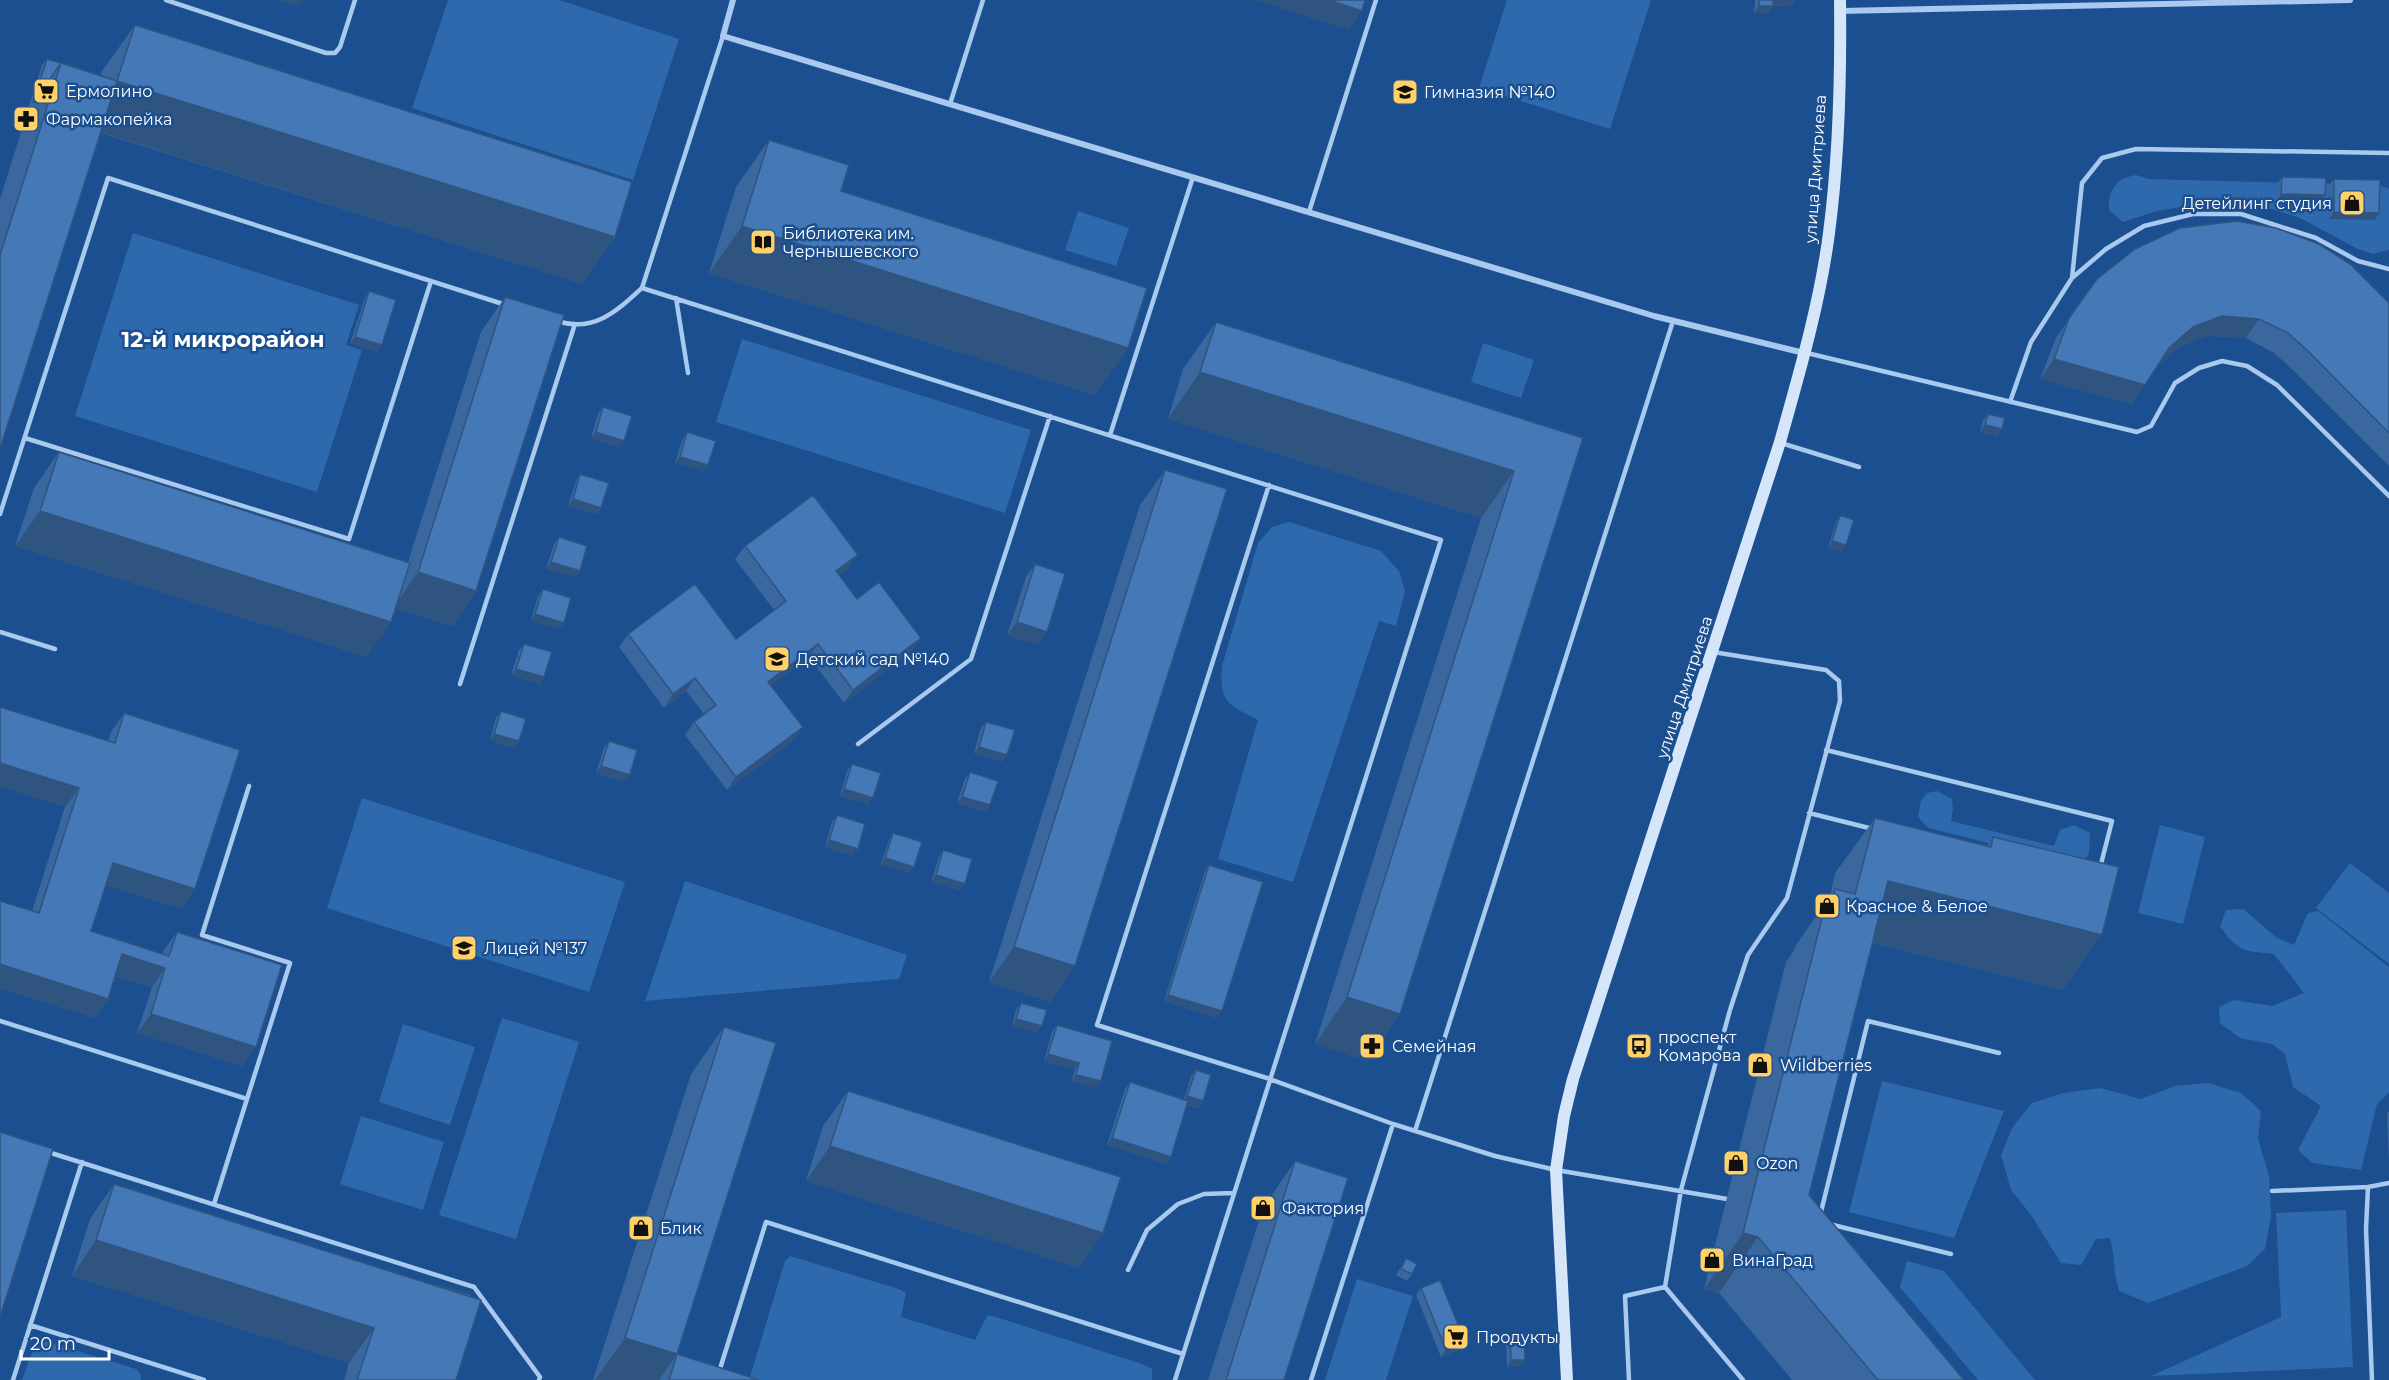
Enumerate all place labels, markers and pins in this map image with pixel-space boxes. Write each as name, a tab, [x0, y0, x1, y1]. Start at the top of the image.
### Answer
supermarket icon: Ермолино	[31, 76, 61, 106]
school or university icon: Гимназия №140	[1390, 77, 1420, 107]
place label: Ермолино	[66, 82, 152, 101]
place label: Гимназия №140	[1424, 83, 1555, 102]
pharmacy icon: Фармакопейка	[11, 104, 41, 134]
place label: Фармакопейка	[46, 110, 172, 129]
shop icon: Детейлинг студия	[2337, 188, 2367, 218]
place label: Детейлинг студия	[2182, 194, 2332, 213]
place label: Библиотека им. Чернышевского	[783, 224, 919, 261]
library icon: Библиотека им. Чернышевского	[748, 227, 778, 257]
school or university icon: Детский сад №140	[762, 644, 792, 674]
place label: Детский сад №140	[796, 650, 949, 669]
shop icon: Красное & Белое	[1812, 891, 1842, 921]
place label: Красное & Белое	[1846, 897, 1988, 916]
school or university icon: Лицей №137	[449, 933, 479, 963]
place label: Лицей №137	[484, 939, 587, 958]
place label: проспект Комарова	[1658, 1028, 1741, 1065]
pharmacy icon: Семейная	[1357, 1031, 1387, 1061]
bus stop icon: проспект Комарова	[1624, 1031, 1654, 1061]
place label: Семейная	[1392, 1037, 1476, 1056]
shop icon: Wildberries	[1745, 1050, 1775, 1080]
place label: Wildberries	[1780, 1056, 1872, 1075]
shop icon: Ozon	[1721, 1148, 1751, 1178]
place label: Ozon	[1756, 1154, 1798, 1173]
shop icon: Фактория	[1248, 1193, 1278, 1223]
place label: Фактория	[1282, 1199, 1364, 1218]
shop icon: Блик	[626, 1213, 656, 1243]
place label: Блик	[660, 1219, 703, 1238]
shop icon: ВинаГрад	[1697, 1245, 1727, 1275]
place label: ВинаГрад	[1732, 1251, 1813, 1270]
supermarket icon: Продукты	[1441, 1322, 1471, 1352]
place label: Продукты	[1476, 1328, 1559, 1347]

